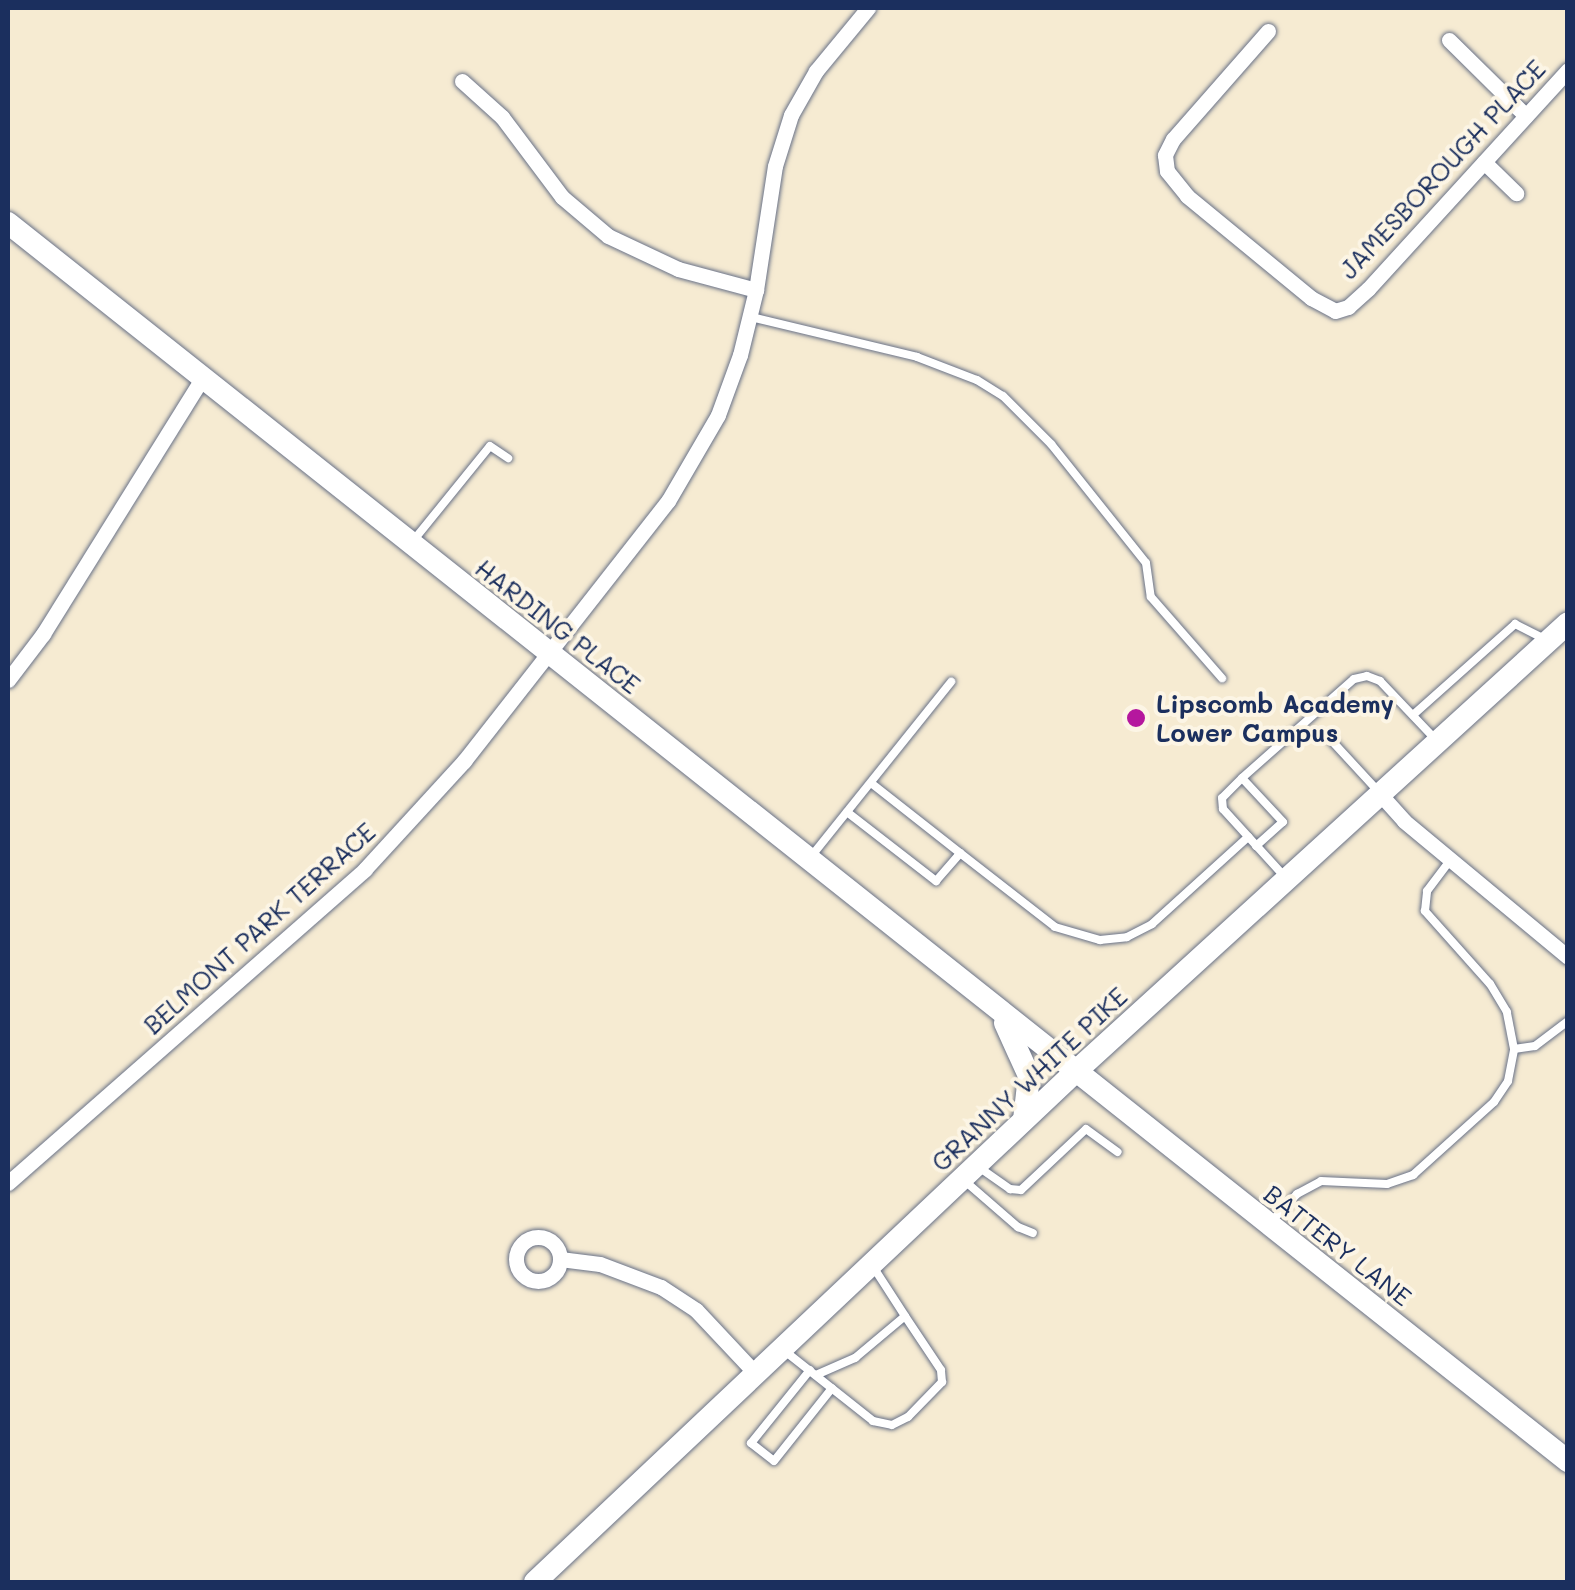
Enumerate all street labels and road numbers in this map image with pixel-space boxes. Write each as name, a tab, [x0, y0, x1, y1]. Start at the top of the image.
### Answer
street label: JAMESBOROUGH PLACE	[1333, 53, 1551, 285]
street label: HARDING PLACE	[470, 552, 646, 700]
street label: BELMONT PARK TERRACE	[137, 816, 381, 1040]
street label: GRANNY WHITE PIKE	[925, 981, 1133, 1177]
street label: BATTERY LANE	[1258, 1178, 1418, 1312]

